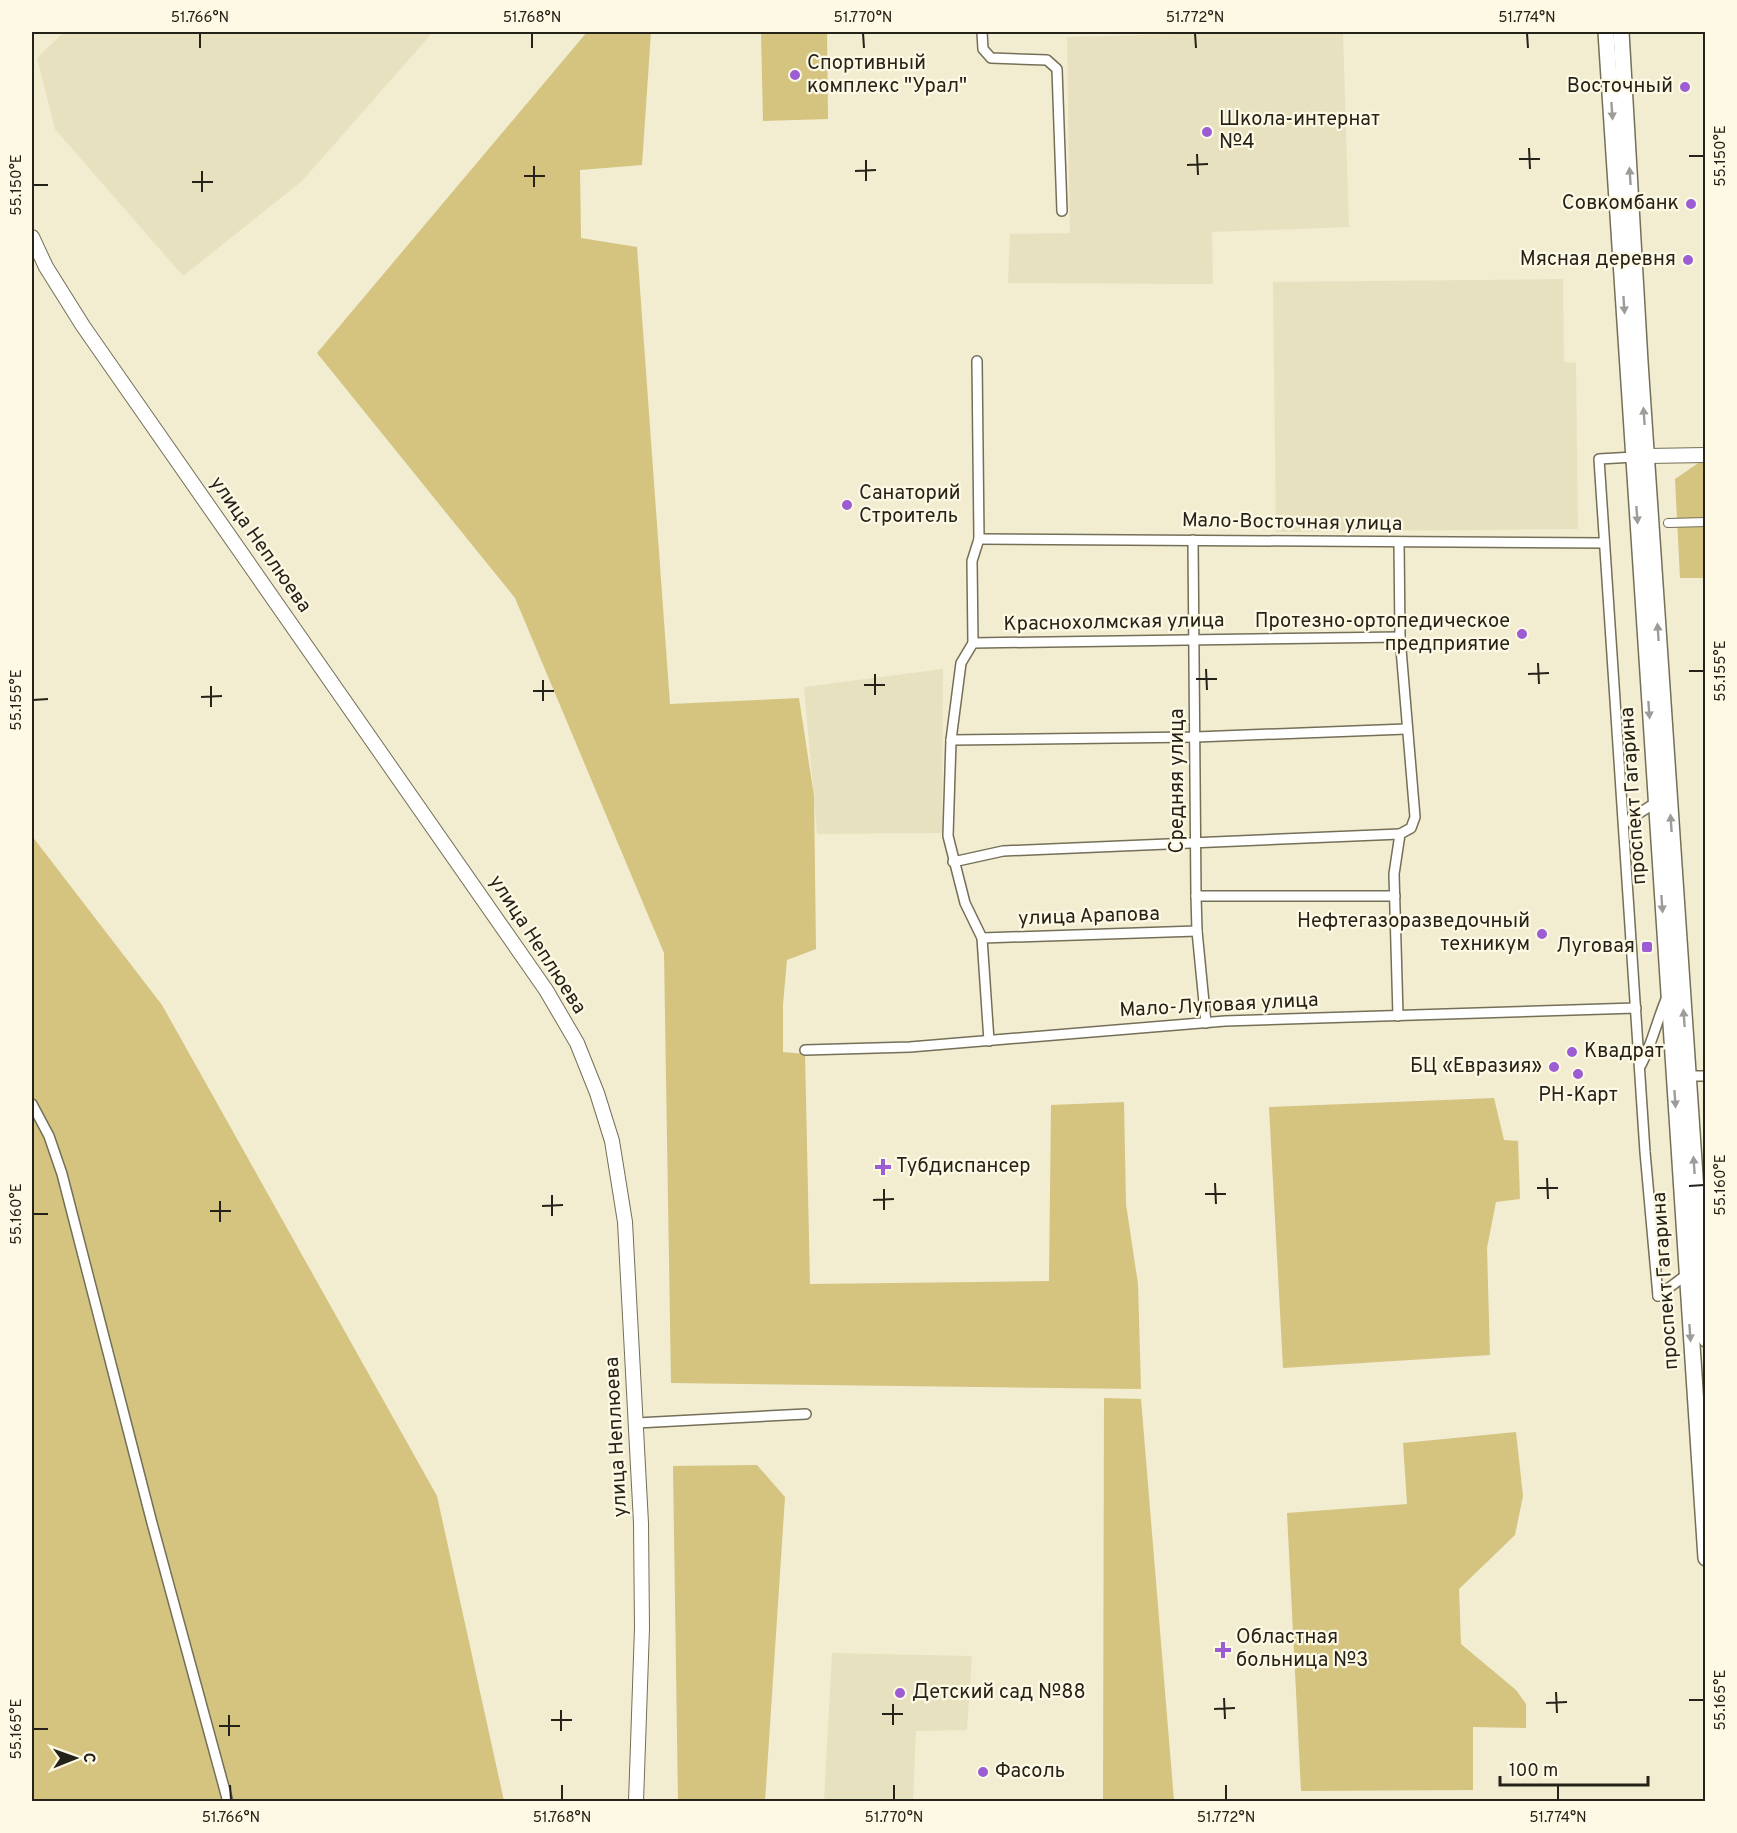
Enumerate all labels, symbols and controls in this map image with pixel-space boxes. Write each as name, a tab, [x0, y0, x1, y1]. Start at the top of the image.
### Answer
text: 51.766°N	[171, 9, 229, 28]
text: 51.768°N	[503, 9, 561, 28]
text: 51.770°N	[834, 9, 892, 28]
text: 51.772°N	[1166, 9, 1224, 28]
text: 51.774°N	[1498, 9, 1556, 28]
place label: Спортивный комплекс "Урал"	[807, 51, 967, 100]
marker: Спортивный комплекс "Урал"	[788, 68, 802, 82]
place label: Восточный	[1567, 74, 1673, 100]
marker: Восточный	[1678, 80, 1692, 94]
one-way arrow	[1607, 101, 1616, 120]
place label: Школа-интернат №4	[1219, 107, 1380, 156]
marker: Школа-интернат №4	[1200, 125, 1214, 139]
text: 55.150°E	[1712, 125, 1731, 187]
text: 55.150°E	[8, 154, 27, 216]
one-way arrow	[1625, 167, 1634, 186]
place label: Совкомбанк	[1562, 191, 1679, 217]
marker: Совкомбанк	[1684, 197, 1698, 211]
place label: Мясная деревня	[1520, 247, 1676, 273]
marker: Мясная деревня	[1681, 253, 1695, 267]
one-way arrow	[1619, 296, 1629, 315]
one-way arrow	[1639, 407, 1649, 426]
street label: улица Неплюева	[203, 472, 317, 618]
place label: Санаторий Строитель	[859, 481, 961, 530]
marker: Санаторий Строитель	[840, 498, 854, 512]
one-way arrow	[1633, 506, 1642, 525]
street label: Мало-Восточная улица	[1182, 508, 1402, 538]
street label: Краснохолмская улица	[1003, 608, 1225, 638]
place label: Протезно-ортопедическое предприятие	[1255, 609, 1510, 658]
one-way arrow	[1654, 622, 1663, 641]
marker: Протезно-ортопедическое предприятие	[1515, 627, 1529, 641]
text: 55.155°E	[1712, 640, 1731, 702]
text: 55.155°E	[8, 669, 27, 731]
one-way arrow	[1645, 700, 1654, 719]
street label: проспект Гагарина	[1615, 706, 1653, 886]
street label: Средняя улица	[1165, 709, 1191, 853]
one-way arrow	[1666, 814, 1676, 833]
street label: улица Неплюева	[482, 870, 592, 1020]
one-way arrow	[1657, 895, 1667, 914]
street label: улица Арапова	[1018, 902, 1160, 932]
place label: Нефтегазоразведочный техникум	[1297, 909, 1530, 958]
marker: Нефтегазоразведочный техникум	[1535, 927, 1549, 941]
place label: Луговая	[1556, 934, 1635, 960]
marker: Луговая	[1640, 940, 1654, 954]
street label: Мало-Луговая улица	[1119, 988, 1319, 1024]
one-way arrow	[1679, 1008, 1689, 1027]
place label: Квадрат	[1584, 1039, 1664, 1065]
marker: Квадрат	[1565, 1045, 1579, 1059]
place label: БЦ «Евразия»	[1410, 1054, 1542, 1080]
marker: БЦ «Евразия»	[1547, 1060, 1561, 1074]
marker: РН-Карт	[1571, 1067, 1585, 1081]
place label: РН-Карт	[1538, 1083, 1618, 1109]
one-way arrow	[1670, 1089, 1679, 1108]
place label: Тубдиспансер	[896, 1154, 1031, 1180]
text: 55.160°E	[1712, 1154, 1731, 1216]
one-way arrow	[1689, 1155, 1699, 1174]
marker: Тубдиспансер	[874, 1158, 892, 1176]
text: 55.160°E	[8, 1183, 27, 1245]
street label: проспект Гагарина	[1647, 1191, 1685, 1371]
one-way arrow	[1685, 1323, 1695, 1342]
street label: улица Неплюева	[600, 1356, 634, 1518]
place label: Областная больница №3	[1236, 1625, 1368, 1674]
marker: Областная больница №3	[1214, 1641, 1232, 1659]
text: 55.165°E	[1712, 1669, 1731, 1731]
place label: Детский сад №88	[912, 1680, 1086, 1706]
marker: Детский сад №88	[893, 1686, 907, 1700]
text: 55.165°E	[8, 1698, 27, 1760]
north arrow	[45, 1728, 105, 1788]
scale bar	[1500, 1749, 1648, 1787]
text: С	[78, 1752, 98, 1763]
place label: Фасоль	[995, 1759, 1065, 1785]
text: 100 m	[1509, 1760, 1558, 1783]
marker: Фасоль	[976, 1765, 990, 1779]
text: 51.766°N	[202, 1809, 260, 1828]
text: 51.768°N	[533, 1809, 591, 1828]
text: 51.770°N	[865, 1809, 923, 1828]
text: 51.772°N	[1197, 1809, 1255, 1828]
text: 51.774°N	[1529, 1809, 1587, 1828]

